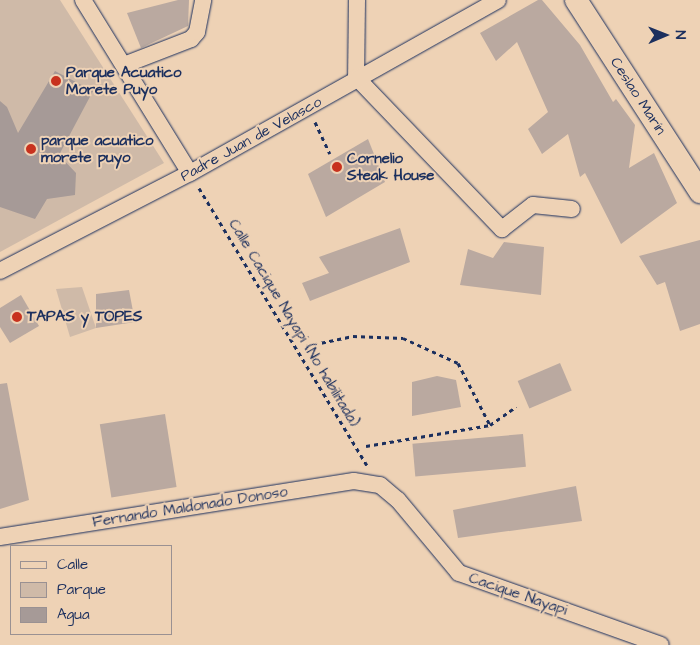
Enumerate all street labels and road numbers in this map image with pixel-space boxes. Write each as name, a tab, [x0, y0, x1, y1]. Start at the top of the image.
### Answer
street label: Ceslao Marín	[606, 54, 670, 138]
street label: Padre Juan de Velasco	[177, 93, 325, 185]
street label: Calle Cacique Nayapi (No habilitada)	[225, 216, 363, 430]
street label: Fernando Maldonado Donoso	[91, 483, 289, 531]
street label: Cacique Nayapi	[466, 569, 570, 619]

